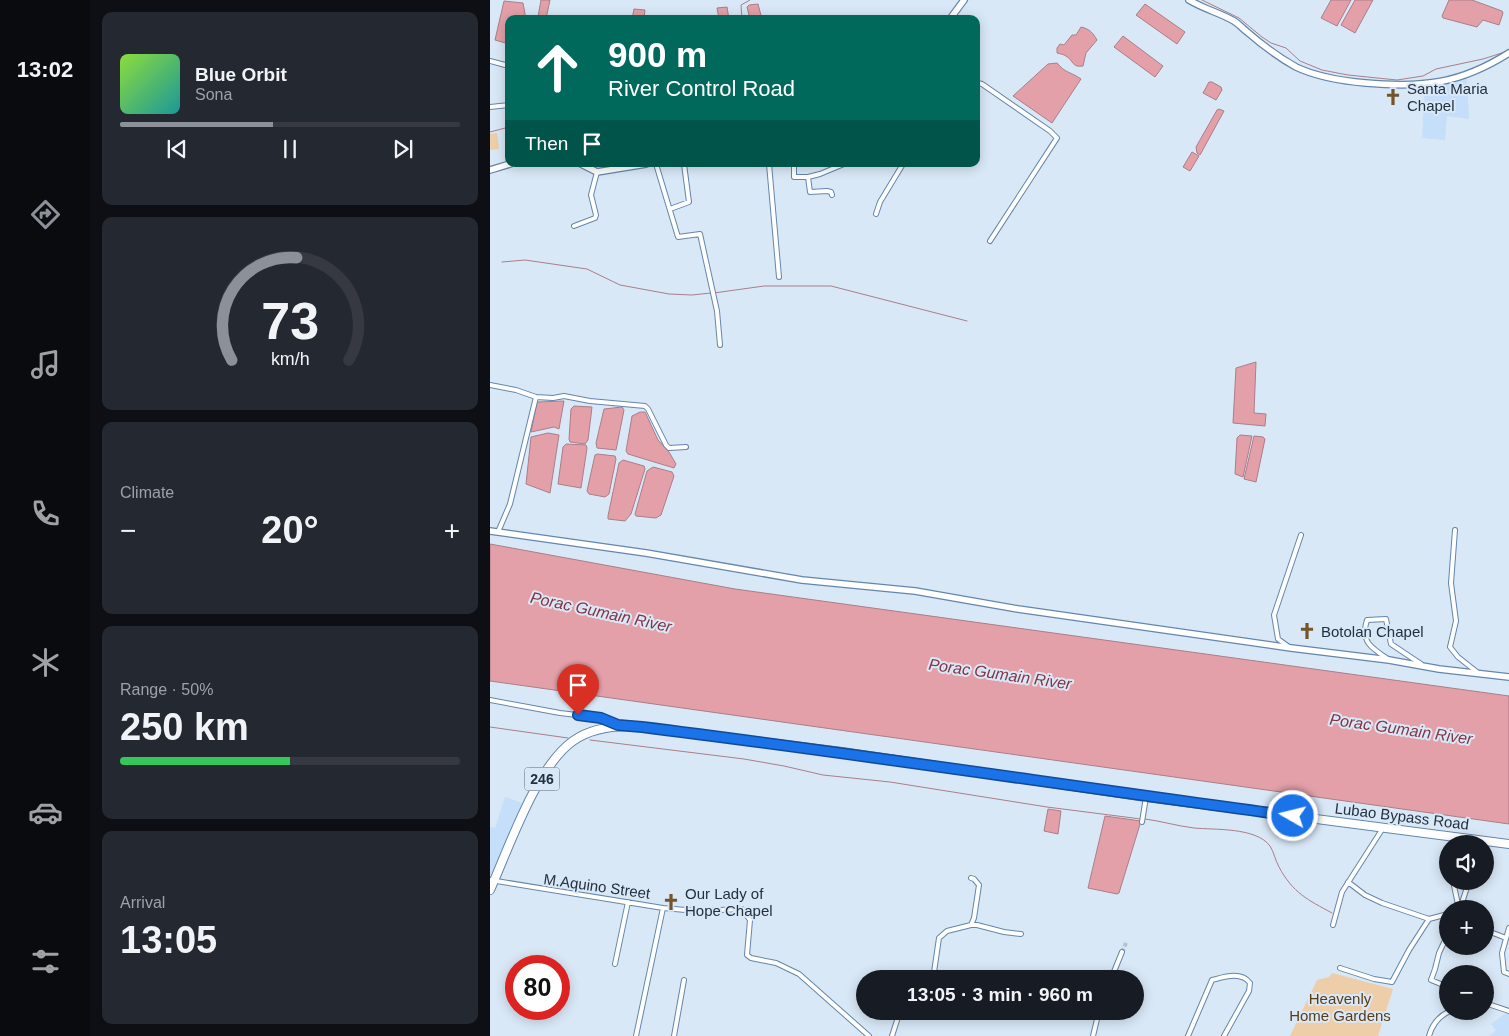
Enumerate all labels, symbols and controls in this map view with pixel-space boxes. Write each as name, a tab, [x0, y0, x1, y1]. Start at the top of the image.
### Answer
icon: ahead	[525, 35, 590, 100]
text: 900 m	[608, 35, 707, 74]
text: 13:02	[17, 57, 73, 82]
text: Blue Orbit	[195, 64, 287, 85]
text: River Control Road	[608, 76, 795, 101]
place label: Santa Maria Chapel	[1407, 80, 1489, 114]
text: Sona	[195, 86, 232, 103]
church icon: Santa Maria Chapel	[1383, 87, 1403, 107]
icon: arrive	[578, 130, 606, 158]
text: Then	[525, 133, 568, 154]
icon: previous	[163, 135, 191, 163]
icon: pause	[276, 135, 304, 163]
icon: next	[389, 135, 417, 163]
icon: directions	[28, 197, 63, 232]
text: 73	[261, 292, 319, 350]
icon: music	[28, 347, 63, 382]
text: km/h	[271, 349, 309, 369]
text: Climate	[120, 484, 174, 501]
icon: phone	[28, 496, 63, 531]
text: 20°	[261, 509, 319, 551]
text: −	[120, 515, 136, 546]
text: +	[444, 515, 460, 546]
water label: Porac Gumain River	[529, 589, 674, 635]
church icon: Botolan Chapel	[1297, 621, 1317, 641]
place label: Botolan Chapel	[1321, 623, 1424, 640]
icon: climate	[28, 645, 63, 680]
water label: Porac Gumain River	[927, 656, 1073, 693]
pin	[557, 664, 599, 715]
icon: arrive	[564, 671, 592, 699]
text: Range · 50%	[120, 681, 213, 698]
text: 250 km	[120, 706, 249, 748]
water label: Porac Gumain River	[1328, 711, 1474, 748]
road number: 246	[524, 768, 560, 791]
position arrow	[1266, 789, 1318, 841]
icon: car	[28, 795, 63, 830]
street label: Lubao Bypass Road	[1334, 799, 1470, 833]
map controls	[1439, 835, 1494, 1020]
button: sound	[1439, 835, 1494, 890]
street label: M.Aquino Street	[543, 870, 652, 902]
place label: Our Lady of Hope Chapel	[685, 885, 773, 919]
church icon: Our Lady of Hope Chapel	[661, 892, 681, 912]
text: Arrival	[120, 894, 165, 911]
button: +	[1439, 900, 1494, 955]
text: 13:05	[120, 919, 217, 961]
icon: filters	[28, 944, 63, 979]
speed limit sign: 80	[505, 955, 570, 1020]
button: −	[1439, 965, 1494, 1020]
text: 13:05 · 3 min · 960 m	[907, 984, 1093, 1005]
park label: Heavenly Home Gardens	[1289, 990, 1391, 1024]

